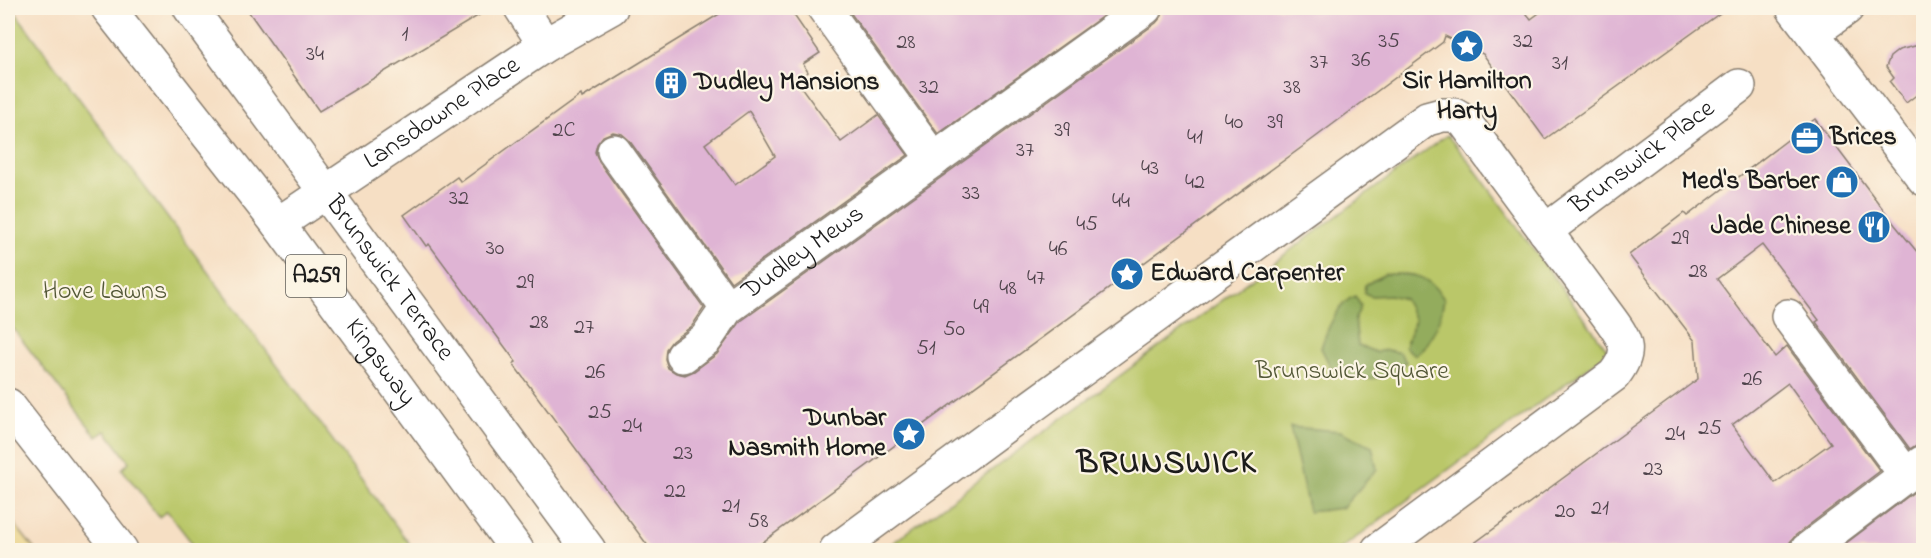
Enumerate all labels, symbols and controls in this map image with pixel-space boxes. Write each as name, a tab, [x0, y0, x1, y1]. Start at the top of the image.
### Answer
house number: 1	[402, 19, 409, 51]
house number: 35	[1378, 26, 1400, 58]
house number: 32	[1513, 26, 1533, 58]
house number: 28	[896, 27, 916, 59]
place icon: Sir Hamilton Harty	[1449, 28, 1485, 64]
house number: 34	[306, 39, 324, 71]
house number: 36	[1352, 45, 1371, 77]
street label: Lansdowne Place	[357, 47, 529, 180]
house number: 37	[1310, 47, 1328, 79]
house number: 31	[1552, 48, 1568, 80]
place label: Sir Hamilton Harty	[1402, 63, 1532, 131]
place label: Dudley Mansions	[693, 64, 880, 102]
building icon: Dudley Mansions	[653, 65, 689, 101]
house number: 32	[919, 72, 939, 104]
house number: 38	[1283, 72, 1301, 104]
street label: Brunswick Place	[1561, 91, 1724, 225]
house number: 40	[1225, 107, 1243, 139]
house number: 39	[1267, 107, 1283, 139]
house number: 2C	[552, 115, 576, 147]
house number: 39	[1054, 115, 1070, 147]
place label: Brices	[1829, 119, 1897, 157]
office icon: Brices	[1789, 120, 1825, 156]
house number: 41	[1187, 122, 1203, 154]
house number: 37	[1016, 135, 1034, 167]
house number: 43	[1141, 153, 1159, 185]
place label: Med's Barber	[1681, 163, 1820, 201]
shop icon: Med's Barber	[1824, 164, 1860, 200]
house number: 42	[1185, 167, 1205, 199]
house number: 33	[962, 178, 980, 210]
house number: 32	[449, 183, 469, 215]
house number: 44	[1112, 186, 1130, 218]
street label: Brunswick Terrace	[315, 187, 463, 370]
street label: Dudley Mews	[733, 196, 873, 311]
place label: Jade Chinese	[1711, 208, 1852, 246]
house number: 45	[1076, 209, 1098, 241]
restaurant icon: Jade Chinese	[1856, 209, 1892, 245]
house number: 29	[1671, 223, 1689, 255]
house number: 30	[486, 233, 504, 265]
house number: 46	[1049, 234, 1068, 266]
road number: A259	[286, 255, 346, 297]
place label: Edward Carpenter	[1150, 255, 1345, 293]
place icon: Edward Carpenter	[1109, 256, 1145, 292]
house number: 28	[1688, 256, 1708, 288]
house number: 47	[1027, 263, 1045, 295]
house number: 29	[516, 267, 534, 299]
park label: Hove Lawns	[43, 273, 167, 311]
house number: 48	[999, 273, 1017, 305]
house number: 49	[973, 292, 989, 324]
house number: 28	[529, 307, 549, 339]
street label: Kingsway	[335, 311, 425, 415]
house number: 27	[574, 312, 594, 344]
house number: 50	[943, 314, 965, 346]
house number: 51	[916, 333, 936, 365]
park label: Brunswick Square	[1254, 353, 1449, 391]
house number: 26	[585, 357, 606, 389]
house number: 26	[1742, 364, 1763, 396]
house number: 25	[588, 397, 612, 429]
place label: Dunbar Nasmith Home	[728, 400, 887, 468]
house number: 24	[622, 411, 642, 443]
house number: 25	[1698, 413, 1722, 445]
place icon: Dunbar Nasmith Home	[891, 416, 927, 452]
house number: 24	[1665, 419, 1685, 451]
house number: 23	[673, 438, 693, 470]
district label: BRUNSWICK	[1075, 441, 1257, 488]
house number: 23	[1643, 454, 1663, 486]
house number: 22	[664, 476, 686, 508]
house number: 21	[722, 491, 740, 523]
house number: 21	[1591, 493, 1609, 525]
house number: 20	[1555, 496, 1575, 528]
house number: 58	[748, 506, 768, 538]

